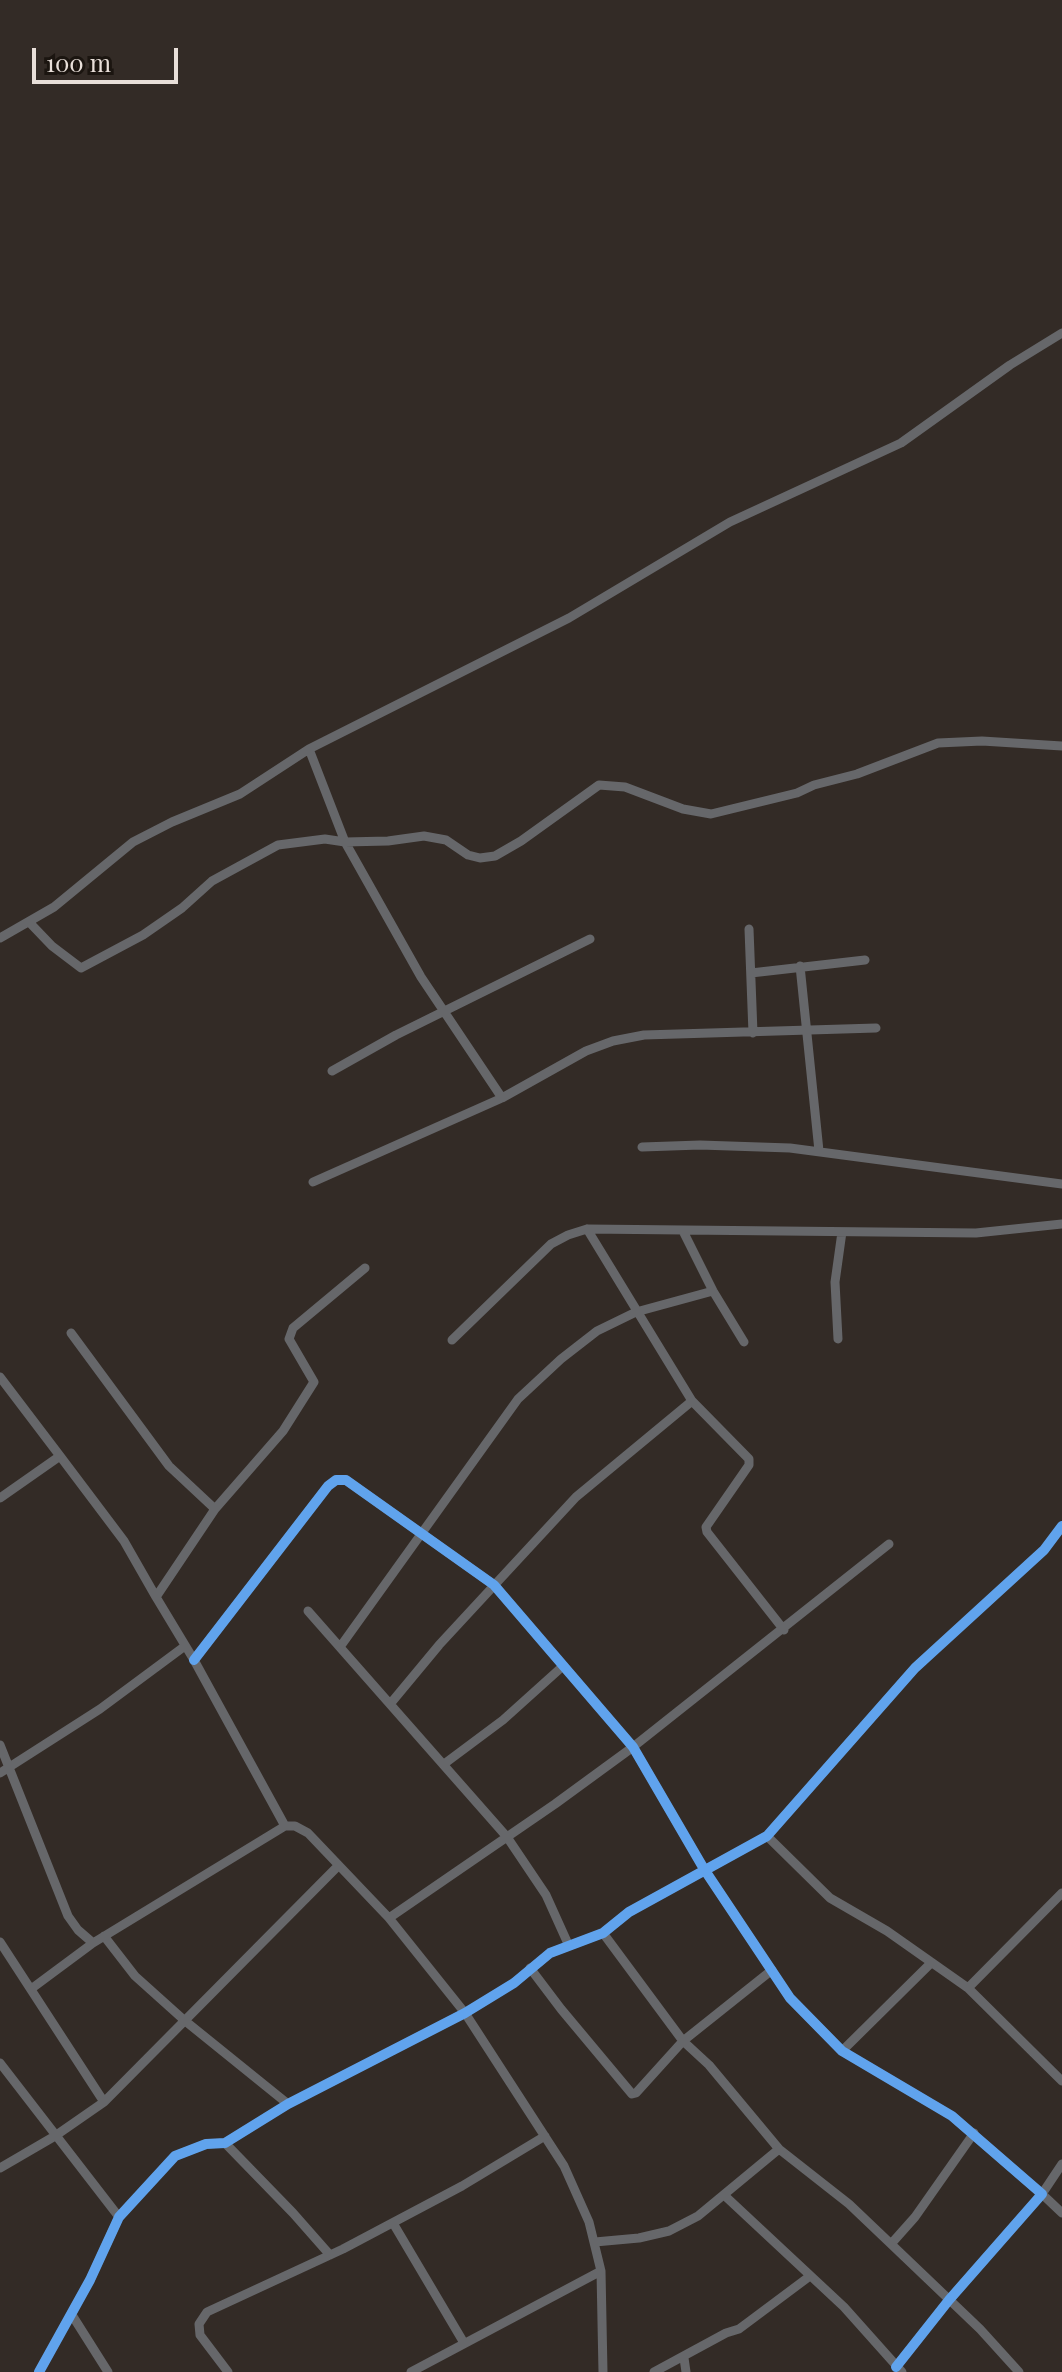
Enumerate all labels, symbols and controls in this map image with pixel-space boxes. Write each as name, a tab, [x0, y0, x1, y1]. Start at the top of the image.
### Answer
scale bar	[36, 32, 182, 82]
text: 100 m	[46, 46, 111, 78]

